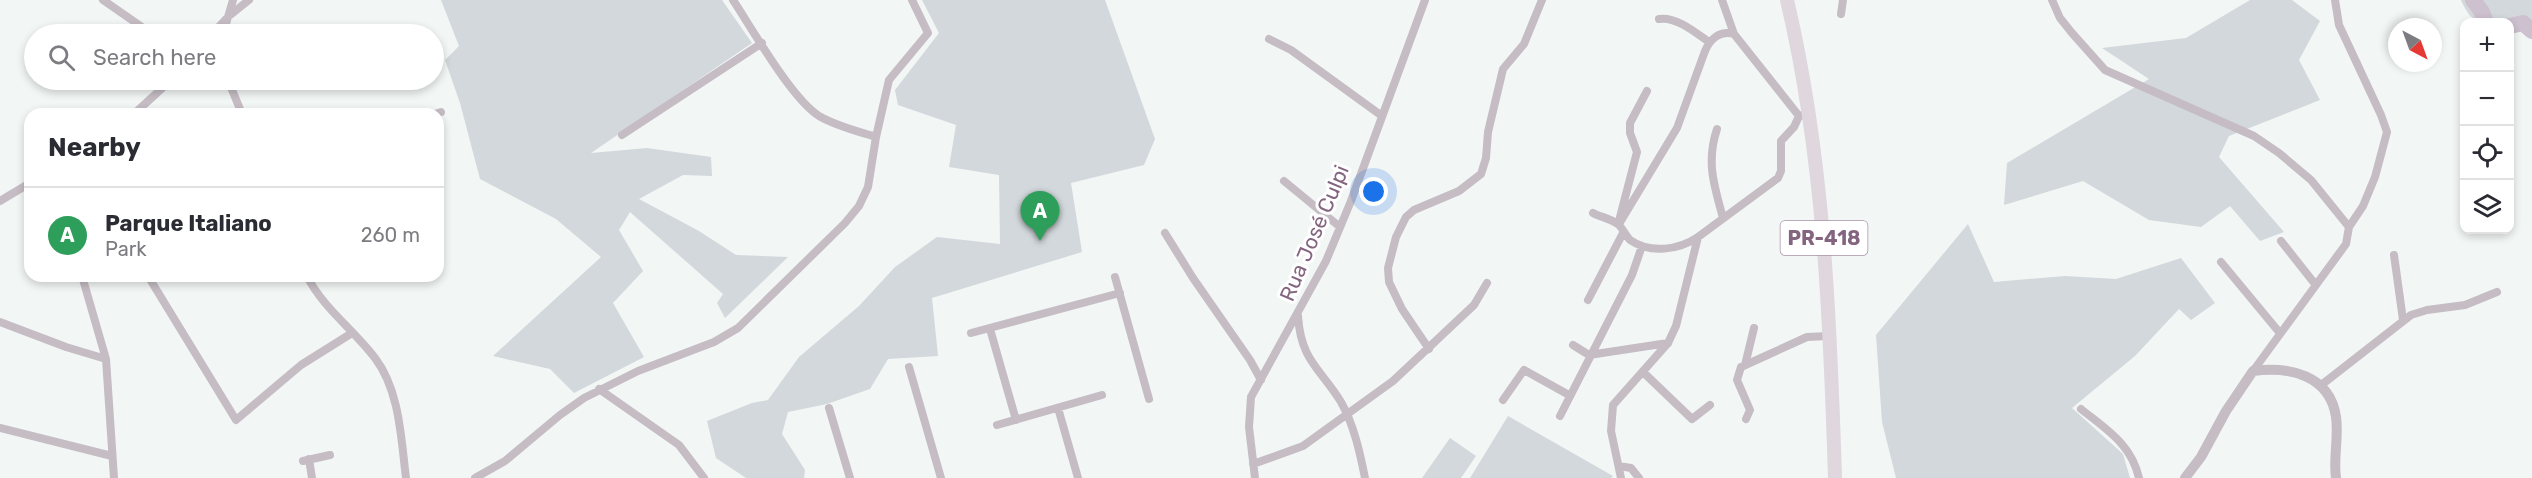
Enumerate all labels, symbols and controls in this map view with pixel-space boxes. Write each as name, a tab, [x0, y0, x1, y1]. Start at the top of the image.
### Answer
north arrow	[2388, 18, 2442, 72]
map controls	[2460, 18, 2514, 234]
button: +	[2460, 18, 2514, 72]
search box	[24, 24, 444, 90]
icon: search	[45, 41, 78, 74]
text: Search here	[93, 44, 216, 71]
button: −	[2460, 72, 2514, 126]
button: locate	[2460, 126, 2514, 180]
text: Nearby	[48, 132, 141, 163]
street label: Rua José Culpi	[1274, 161, 1354, 305]
your location	[1359, 177, 1388, 206]
button: layers	[2460, 180, 2514, 234]
pin: A	[1020, 192, 1060, 241]
text: Parque Italiano	[105, 210, 272, 237]
road number: PR-418	[1780, 221, 1868, 255]
text: A	[60, 223, 75, 247]
text: 260 m	[361, 223, 420, 247]
text: Park	[105, 237, 147, 261]

